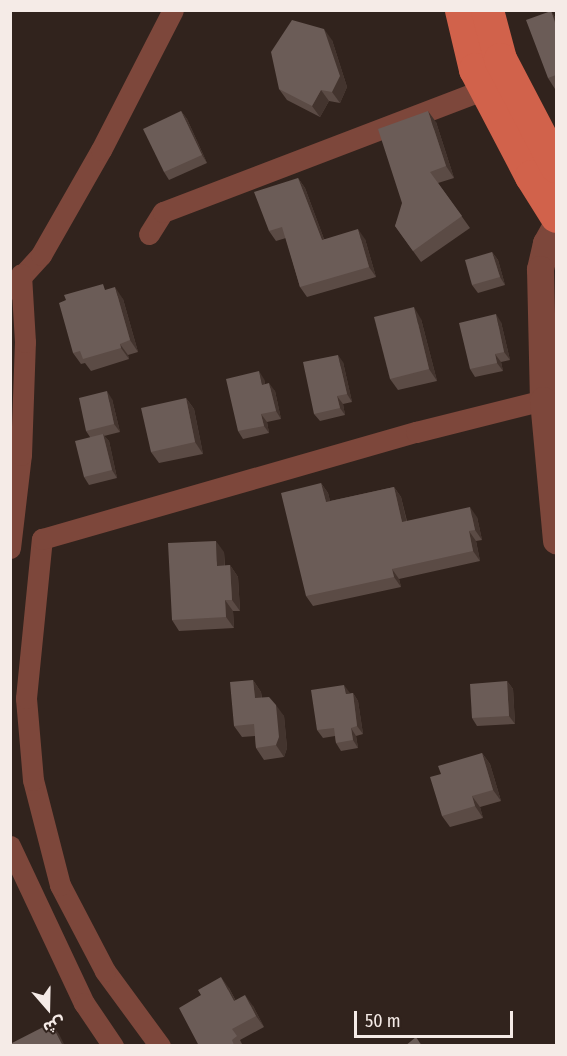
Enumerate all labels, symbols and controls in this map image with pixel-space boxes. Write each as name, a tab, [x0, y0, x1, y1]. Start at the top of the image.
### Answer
north arrow	[18, 978, 78, 1038]
scale bar	[357, 999, 516, 1037]
text: 50 m	[365, 1010, 401, 1032]
text: ش	[41, 1013, 68, 1038]

